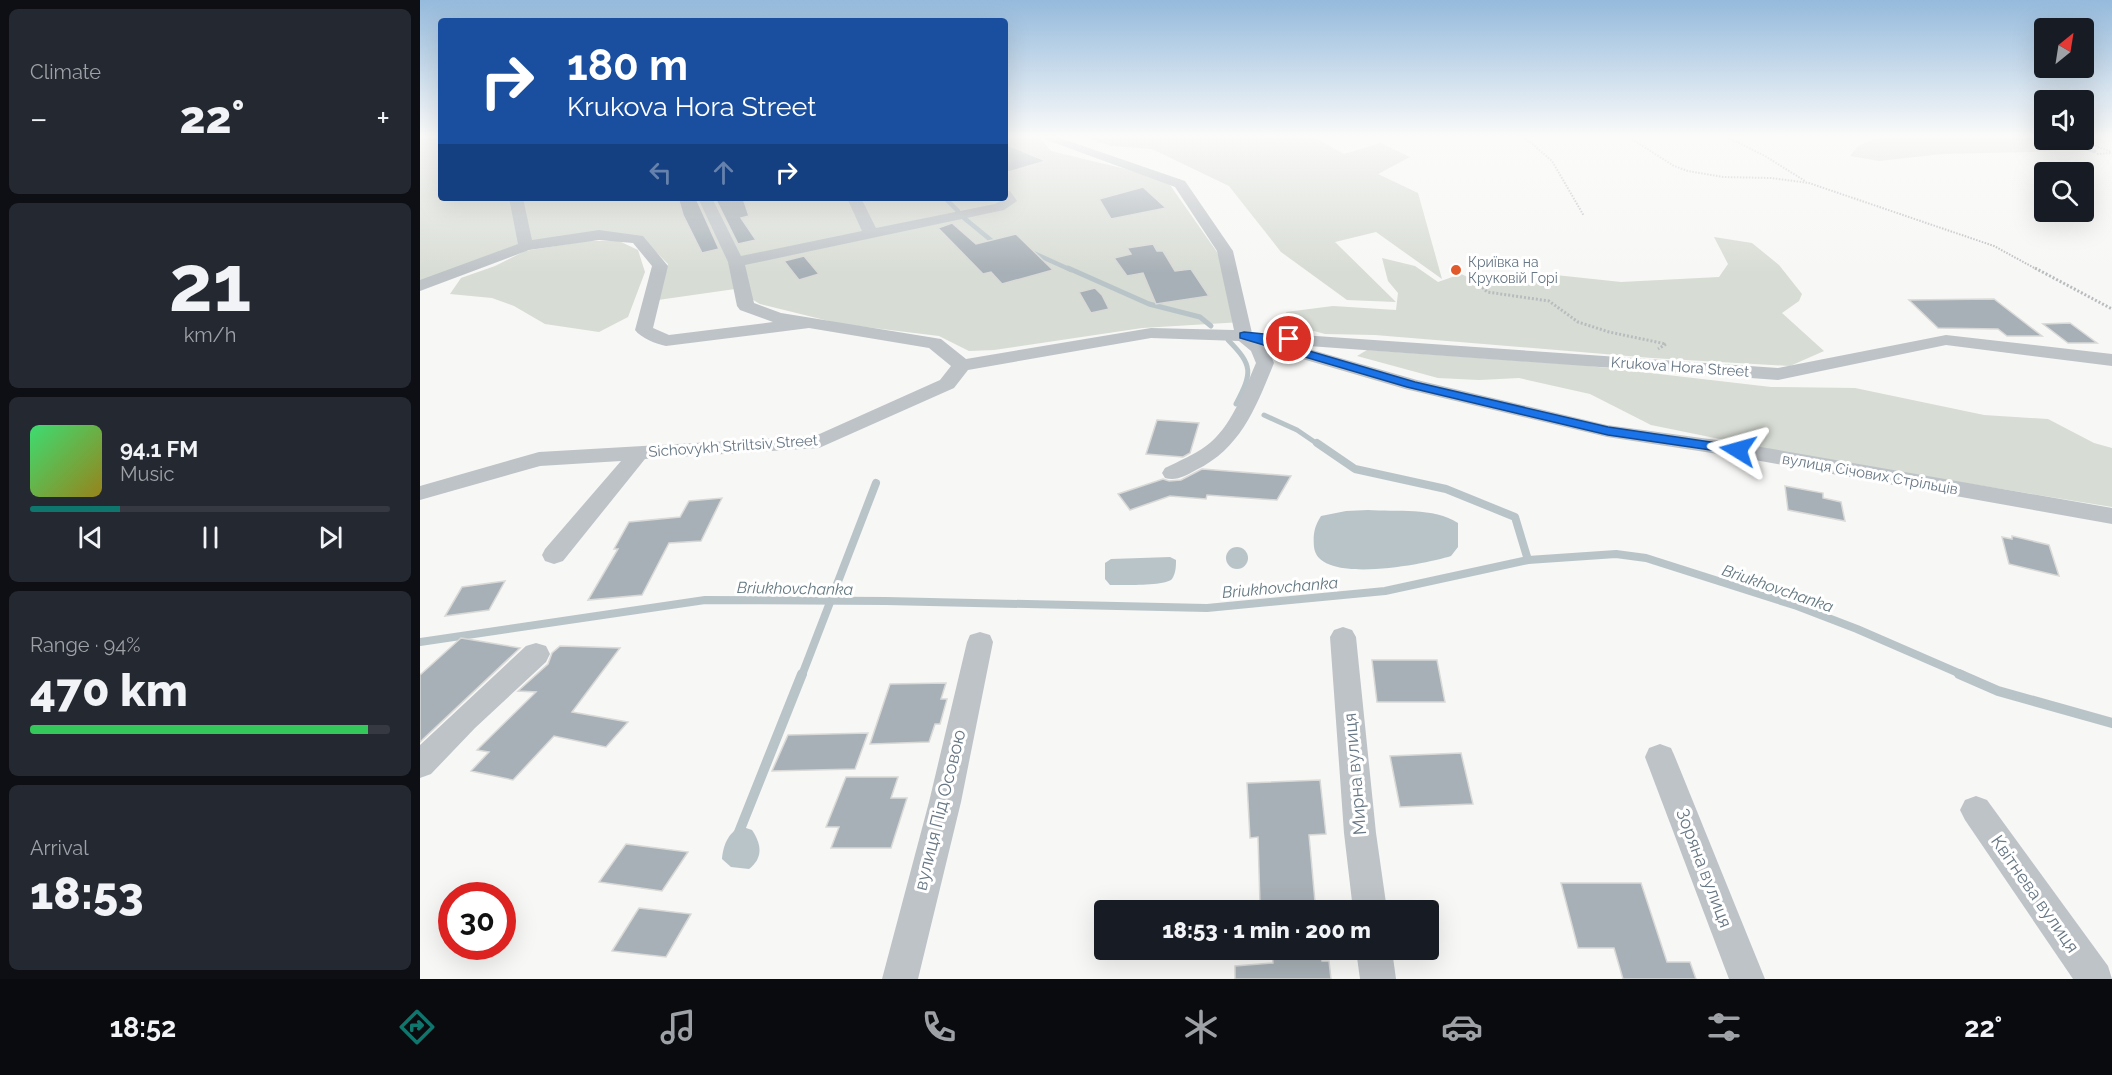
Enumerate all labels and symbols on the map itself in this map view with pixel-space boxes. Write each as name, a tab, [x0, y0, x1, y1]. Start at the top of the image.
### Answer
north arrow	[2034, 18, 2094, 78]
place label: Криївка на Круковій Горі	[1468, 254, 1558, 286]
marker: Криївка на Круковій Горі	[1449, 263, 1463, 277]
pin	[1263, 313, 1314, 364]
street label: Krukova Hora Street	[1610, 353, 1750, 381]
position arrow	[1706, 418, 1770, 482]
street label: Sichovykh Striltsiv Street	[648, 431, 818, 461]
street label: вулиця Січових Стрільців	[1781, 450, 1959, 498]
water label: Briukhovchanka	[1720, 561, 1836, 617]
water label: Briukhovchanka	[1221, 573, 1339, 602]
water label: Briukhovchanka	[737, 578, 854, 599]
street label: Мирна вулиця	[1339, 712, 1370, 836]
street label: вулиця Під Осовою	[909, 727, 970, 892]
street label: Зоряна вулиця	[1672, 805, 1737, 930]
street label: Квітнева вулиця	[1987, 831, 2084, 957]
speed limit sign: 30	[438, 882, 516, 960]

